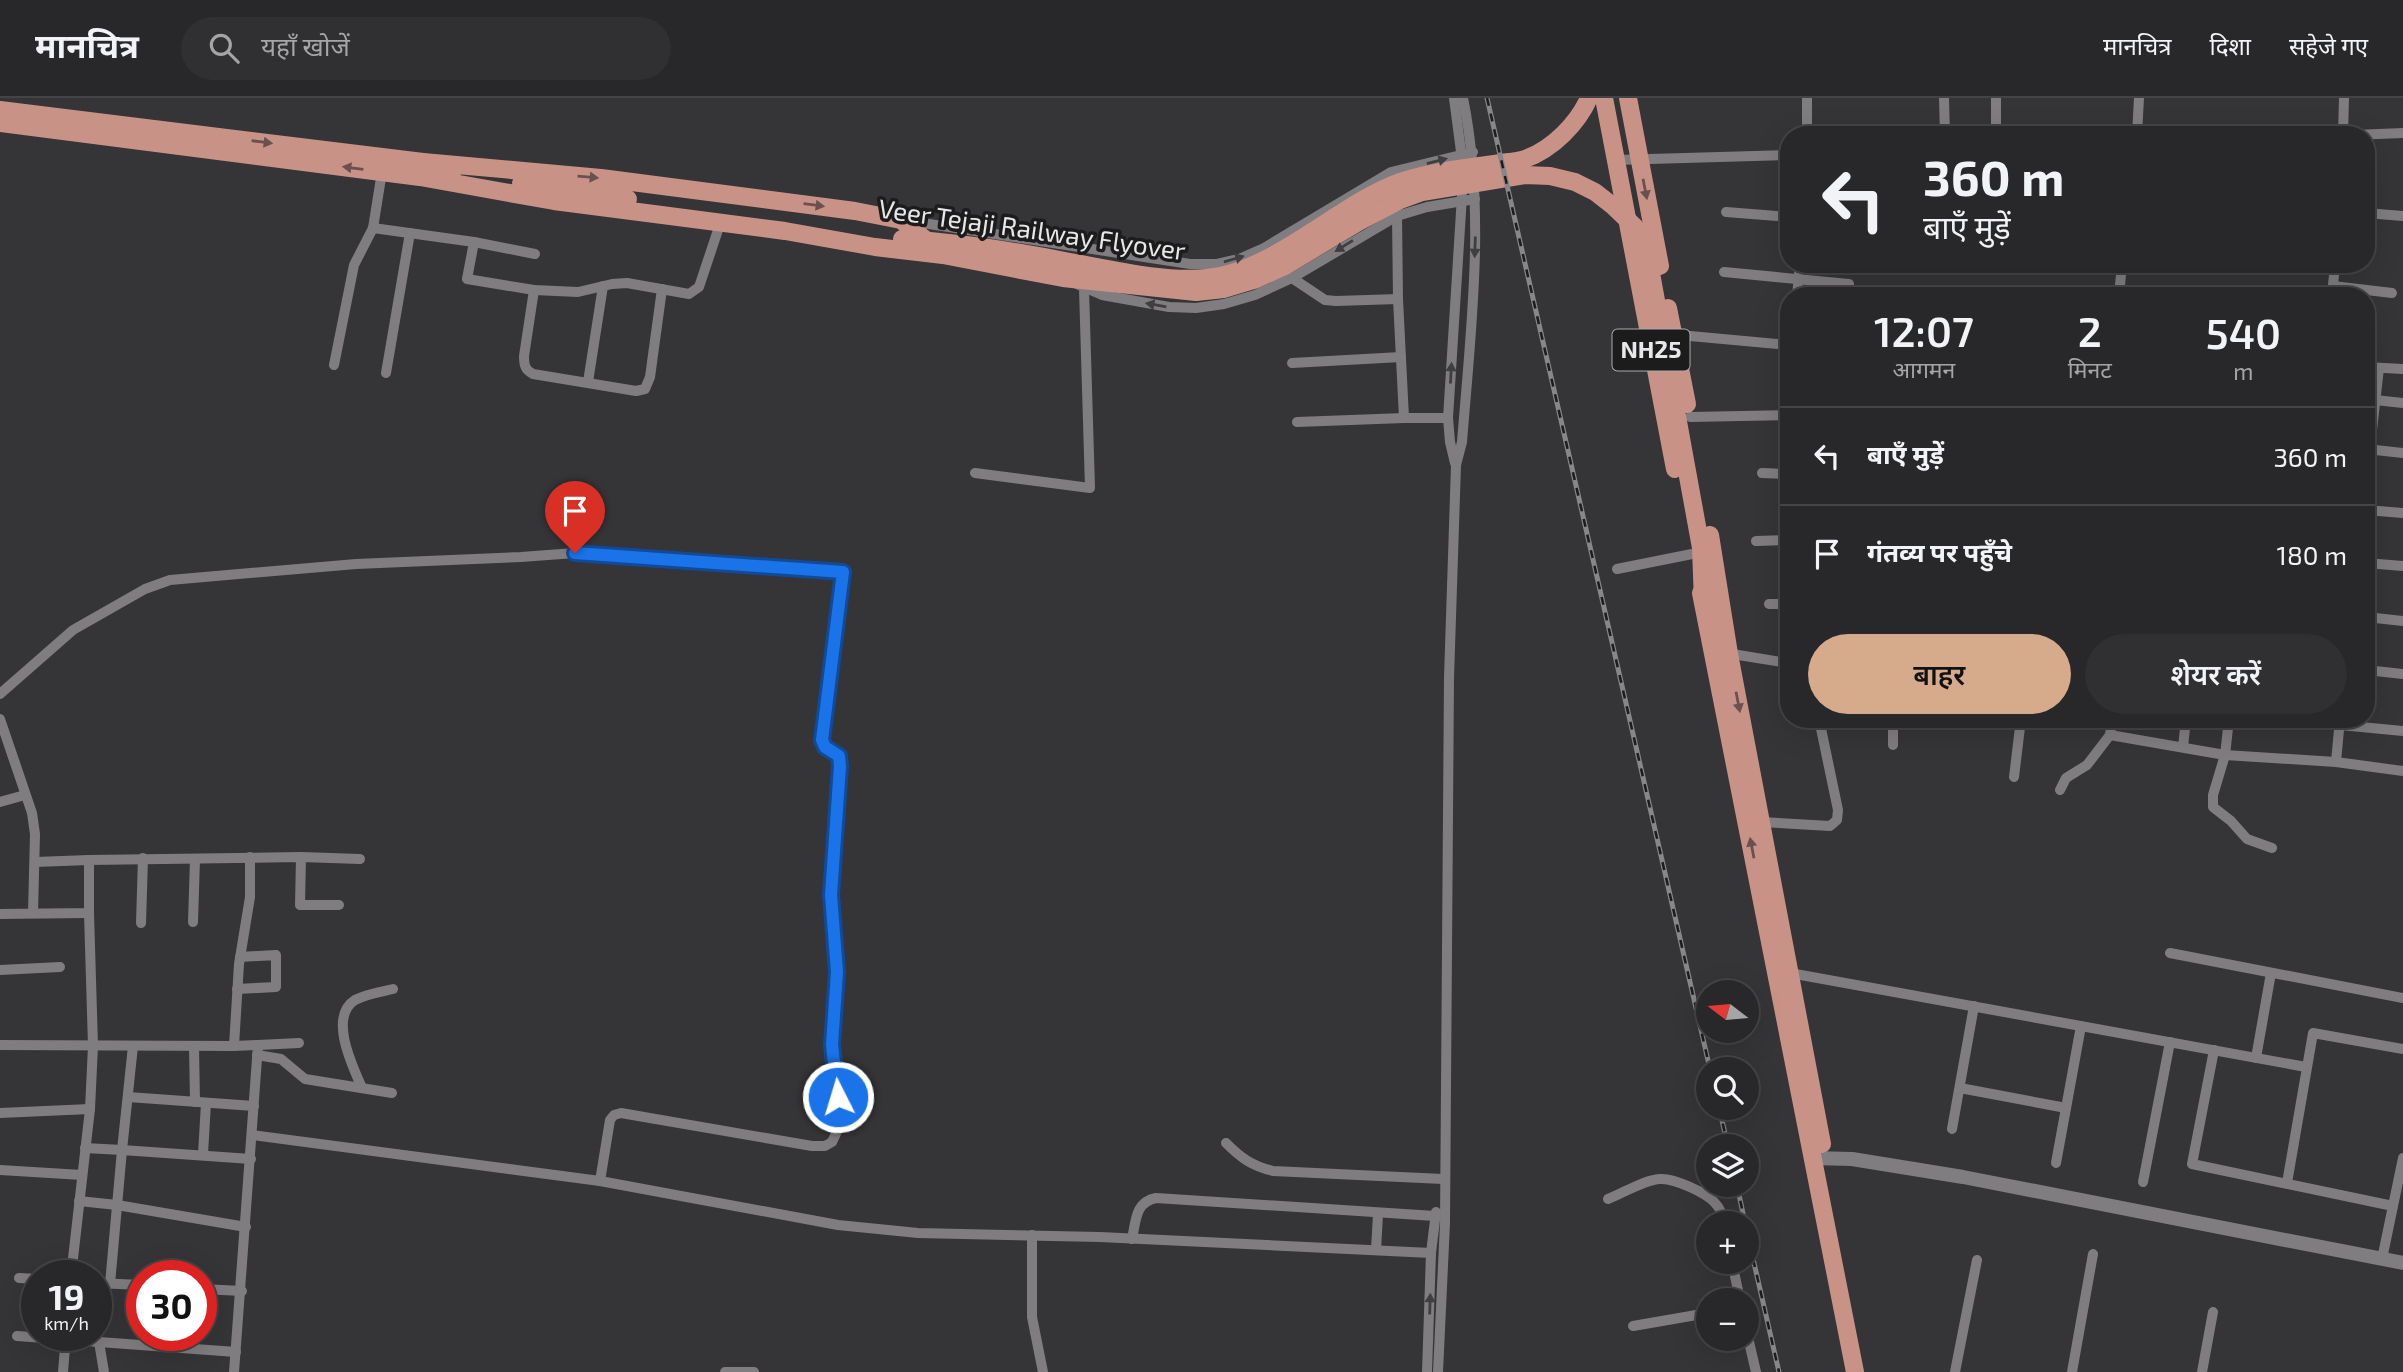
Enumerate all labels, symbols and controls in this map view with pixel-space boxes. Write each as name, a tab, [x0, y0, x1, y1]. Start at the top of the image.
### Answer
search box	[181, 17, 671, 80]
text: मानचित्र	[35, 25, 139, 65]
icon: search	[205, 29, 243, 67]
text: यहाँ खोजें	[261, 30, 350, 61]
text: मानचित्र	[2103, 31, 2172, 60]
text: दिशा	[2210, 31, 2251, 60]
text: सहेजे गए	[2289, 31, 2368, 60]
one-way arrow	[251, 137, 273, 148]
text: 360 m	[1923, 147, 2064, 206]
icon: left	[1808, 154, 1899, 245]
one-way arrow	[1426, 155, 1448, 166]
one-way arrow	[341, 163, 363, 174]
one-way arrow	[578, 172, 600, 183]
one-way arrow	[1640, 178, 1651, 200]
street label: Veer Tejaji Railway Flyover	[877, 192, 1188, 265]
one-way arrow	[803, 200, 825, 211]
text: बाएँ मुड़ें	[1923, 207, 2011, 245]
one-way arrow	[1469, 236, 1480, 258]
one-way arrow	[1334, 239, 1353, 252]
one-way arrow	[1224, 254, 1245, 264]
one-way arrow	[1145, 299, 1167, 310]
text: 12:07	[1874, 305, 1974, 355]
text: 2	[2078, 305, 2102, 355]
text: 540	[2206, 307, 2281, 357]
road number: NH25	[1612, 330, 1690, 370]
text: आगमन	[1892, 355, 1955, 383]
text: मिनट	[2068, 355, 2112, 383]
text: m	[2233, 357, 2253, 385]
one-way arrow	[1446, 362, 1457, 384]
icon: left	[1808, 437, 1846, 475]
text: बाएँ मुड़ें	[1867, 438, 1944, 469]
text: 360 m	[2273, 441, 2347, 472]
pin	[545, 481, 605, 553]
icon: arrive	[556, 492, 594, 530]
icon: arrive	[1808, 535, 1846, 573]
text: गंतव्य पर पहुँचे	[1867, 536, 2012, 567]
text: 180 m	[2277, 539, 2347, 570]
button: बाहर	[1808, 634, 2071, 714]
button: शेयर करें	[2085, 634, 2347, 714]
one-way arrow	[1733, 691, 1744, 713]
one-way arrow	[1746, 837, 1757, 859]
north arrow	[1696, 980, 1759, 1043]
map controls	[1696, 980, 1759, 1351]
button: search	[1696, 1057, 1759, 1120]
position arrow	[801, 1060, 875, 1134]
button: layers	[1696, 1134, 1759, 1197]
button: +	[1696, 1211, 1759, 1274]
speed limit sign: 30	[126, 1260, 217, 1351]
text: 19	[49, 1275, 84, 1317]
button: −	[1696, 1288, 1759, 1351]
one-way arrow	[1424, 1293, 1435, 1315]
text: km/h	[44, 1312, 89, 1334]

